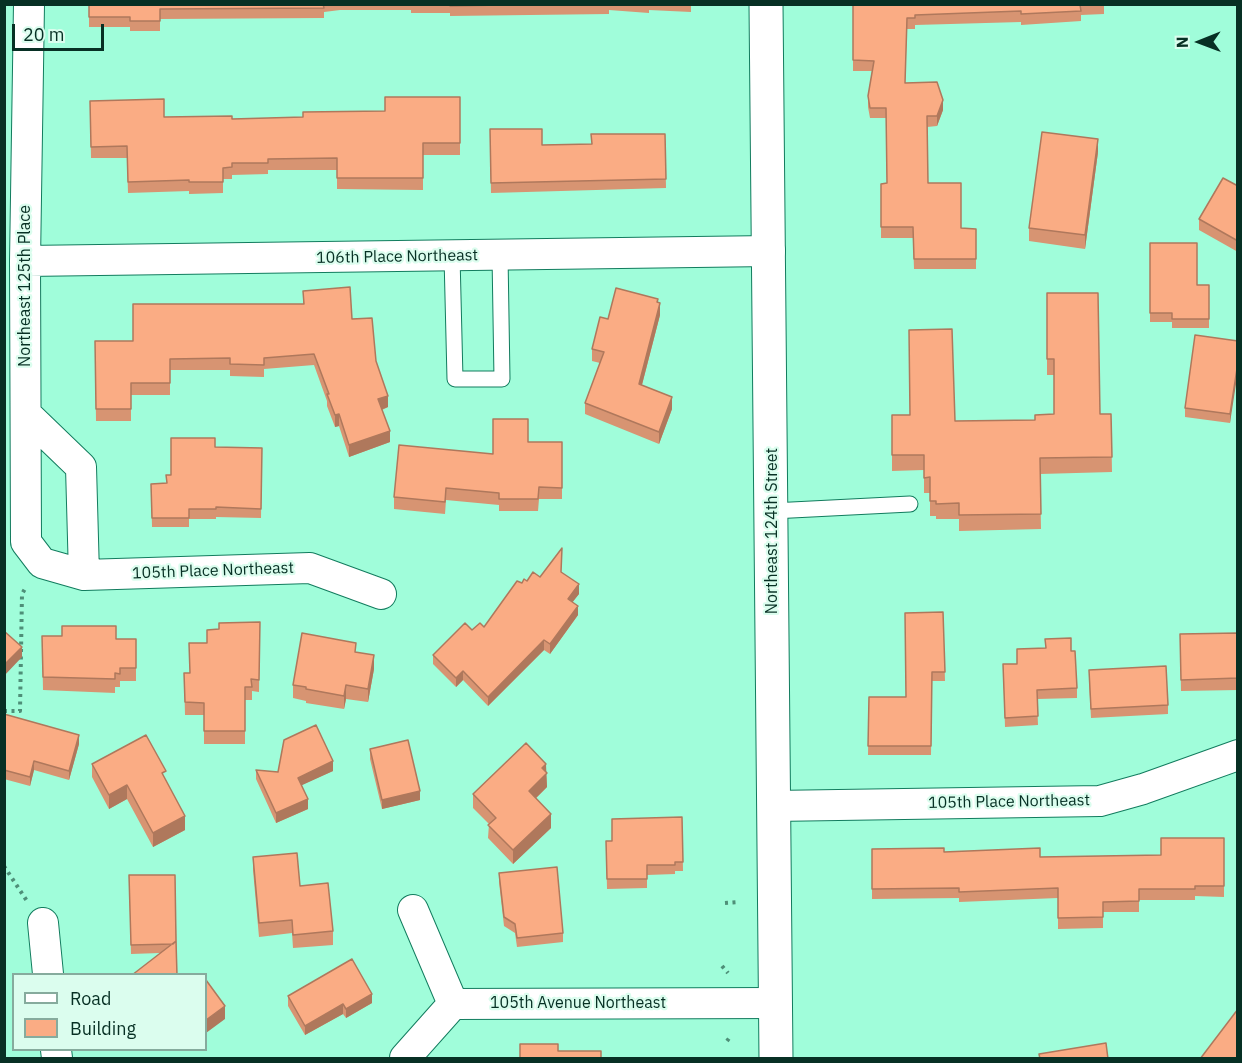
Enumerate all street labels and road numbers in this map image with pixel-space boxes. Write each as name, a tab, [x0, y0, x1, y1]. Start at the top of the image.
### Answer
street label: Northeast 125th Place	[15, 205, 35, 367]
street label: 106th Place Northeast	[316, 246, 478, 268]
street label: Northeast 124th Street	[762, 448, 782, 614]
street label: 105th Place Northeast	[132, 559, 294, 583]
street label: 105th Place Northeast	[928, 791, 1090, 813]
street label: 105th Avenue Northeast	[490, 993, 666, 1013]

